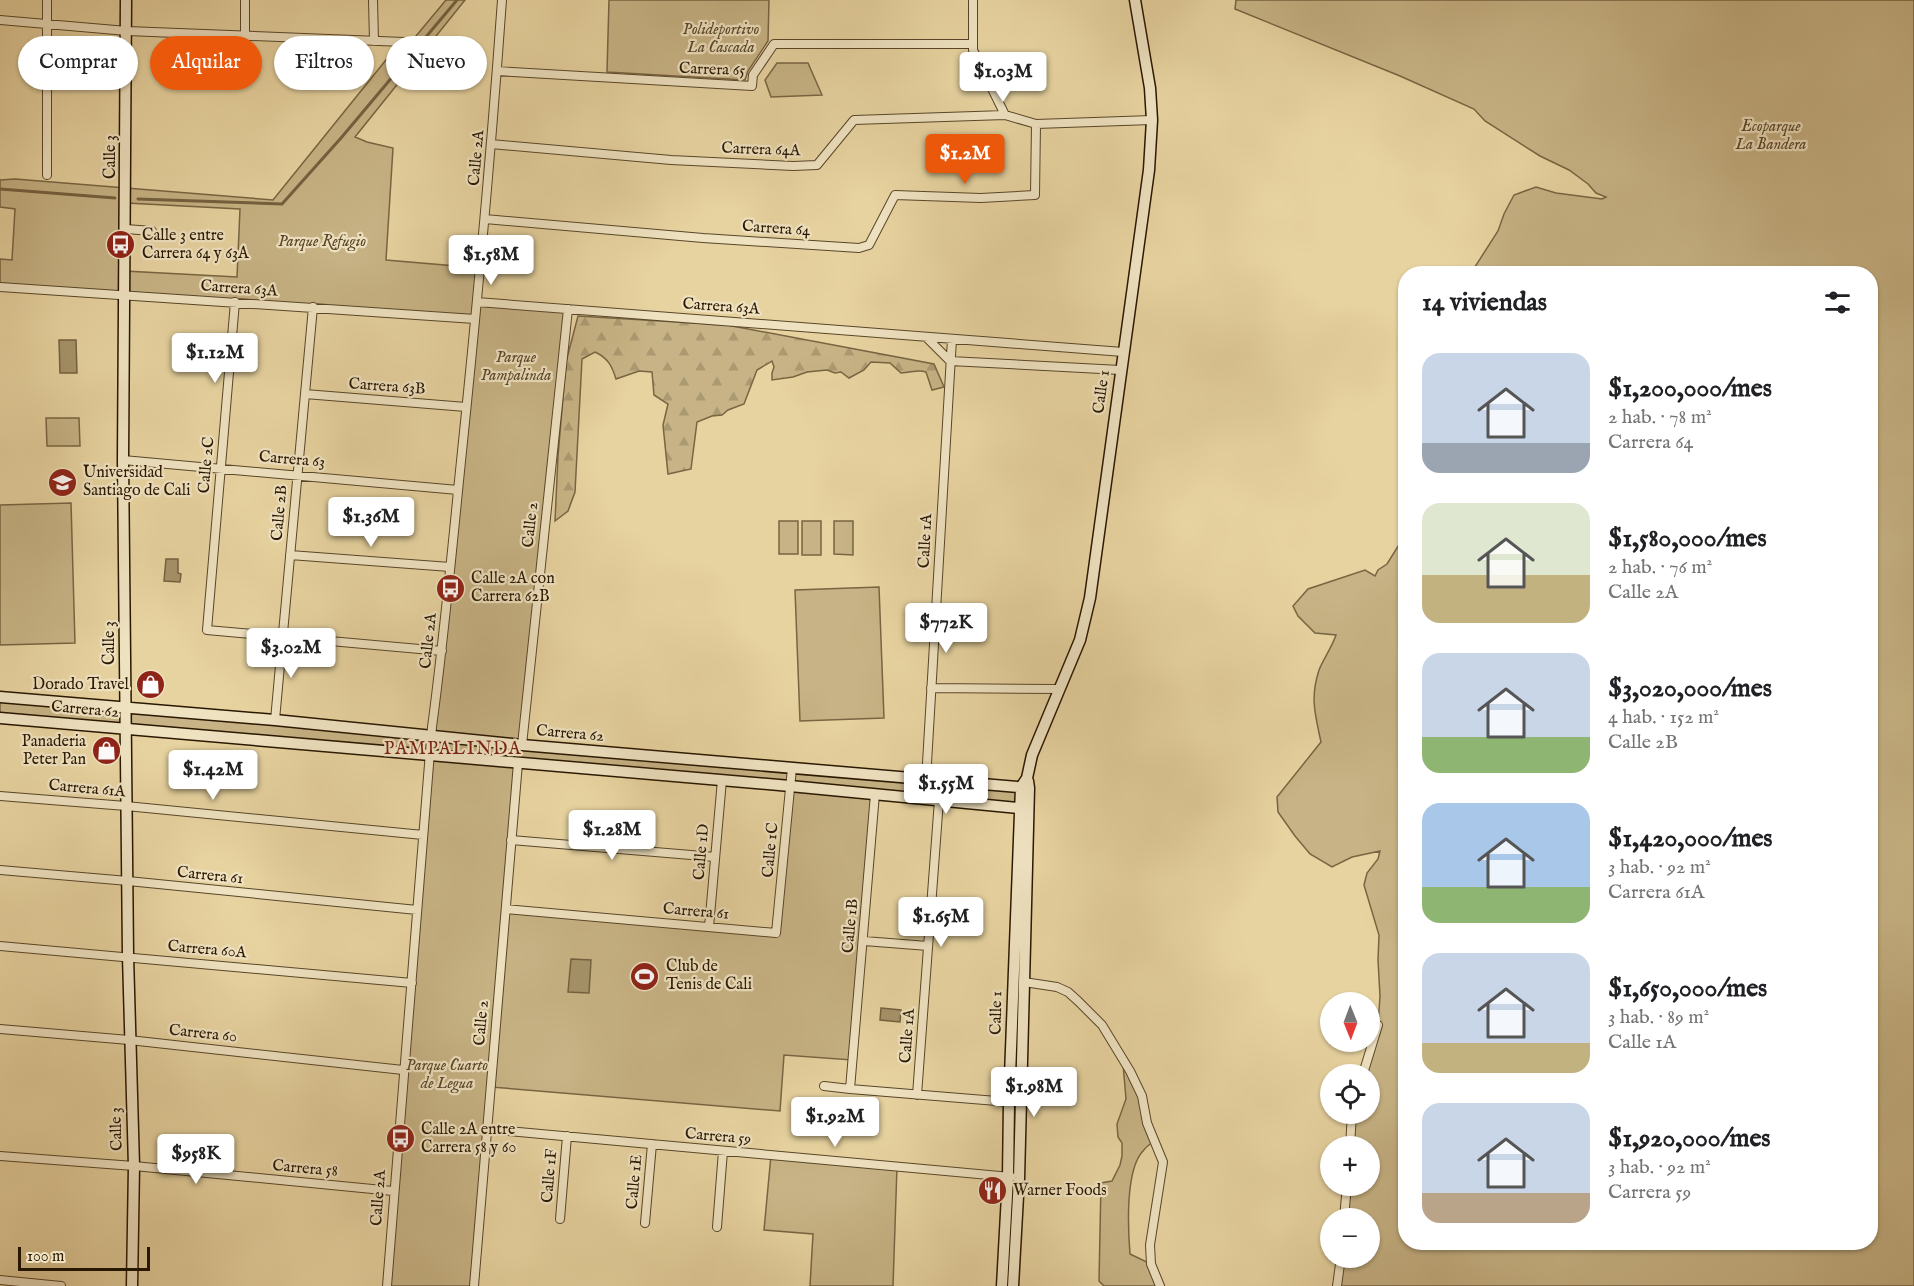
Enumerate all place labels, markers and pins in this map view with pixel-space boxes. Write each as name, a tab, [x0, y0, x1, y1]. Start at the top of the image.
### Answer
pin: $1.03M	[954, 52, 1052, 103]
pin: $1.2M	[923, 134, 1007, 185]
place label: Calle 3 entre Carrera 64 y 63A	[142, 226, 250, 264]
bus stop icon: Calle 3 entre Carrera 64 y 63A	[105, 229, 137, 261]
pin: $1.58M	[442, 235, 540, 286]
pin: $1.12M	[166, 333, 264, 384]
place label: Universidad Santiago de Cali	[83, 463, 190, 501]
school or university icon: Universidad Santiago de Cali	[46, 466, 78, 498]
pin: $1.36M	[322, 497, 420, 548]
place label: Calle 2A con Carrera 62B	[471, 569, 555, 607]
bus stop icon: Calle 2A con Carrera 62B	[434, 572, 466, 604]
pin: $772K	[904, 603, 988, 654]
pin: $3.02M	[242, 628, 340, 679]
shop icon: Dorado Travel	[134, 669, 166, 701]
place label: Dorado Travel	[32, 675, 130, 695]
place label: Panaderia Peter Pan	[22, 732, 86, 770]
shop icon: Panaderia Peter Pan	[91, 735, 123, 767]
pin: $1.42M	[164, 750, 262, 801]
pin: $1.55M	[897, 764, 995, 815]
pin: $1.28M	[563, 810, 661, 861]
pin: $1.65M	[892, 897, 990, 948]
place label: Club de Tenis de Cali	[666, 957, 752, 995]
sports icon: Club de Tenis de Cali	[629, 960, 661, 992]
pin: $1.98M	[985, 1067, 1083, 1118]
pin: $1.92M	[786, 1097, 884, 1148]
place label: Calle 2A entre Carrera 58 y 60	[421, 1120, 516, 1158]
bus stop icon: Calle 2A entre Carrera 58 y 60	[384, 1123, 416, 1155]
pin: $958K	[154, 1134, 238, 1185]
restaurant icon: Warner Foods	[976, 1175, 1008, 1207]
place label: Warner Foods	[1013, 1181, 1107, 1201]

